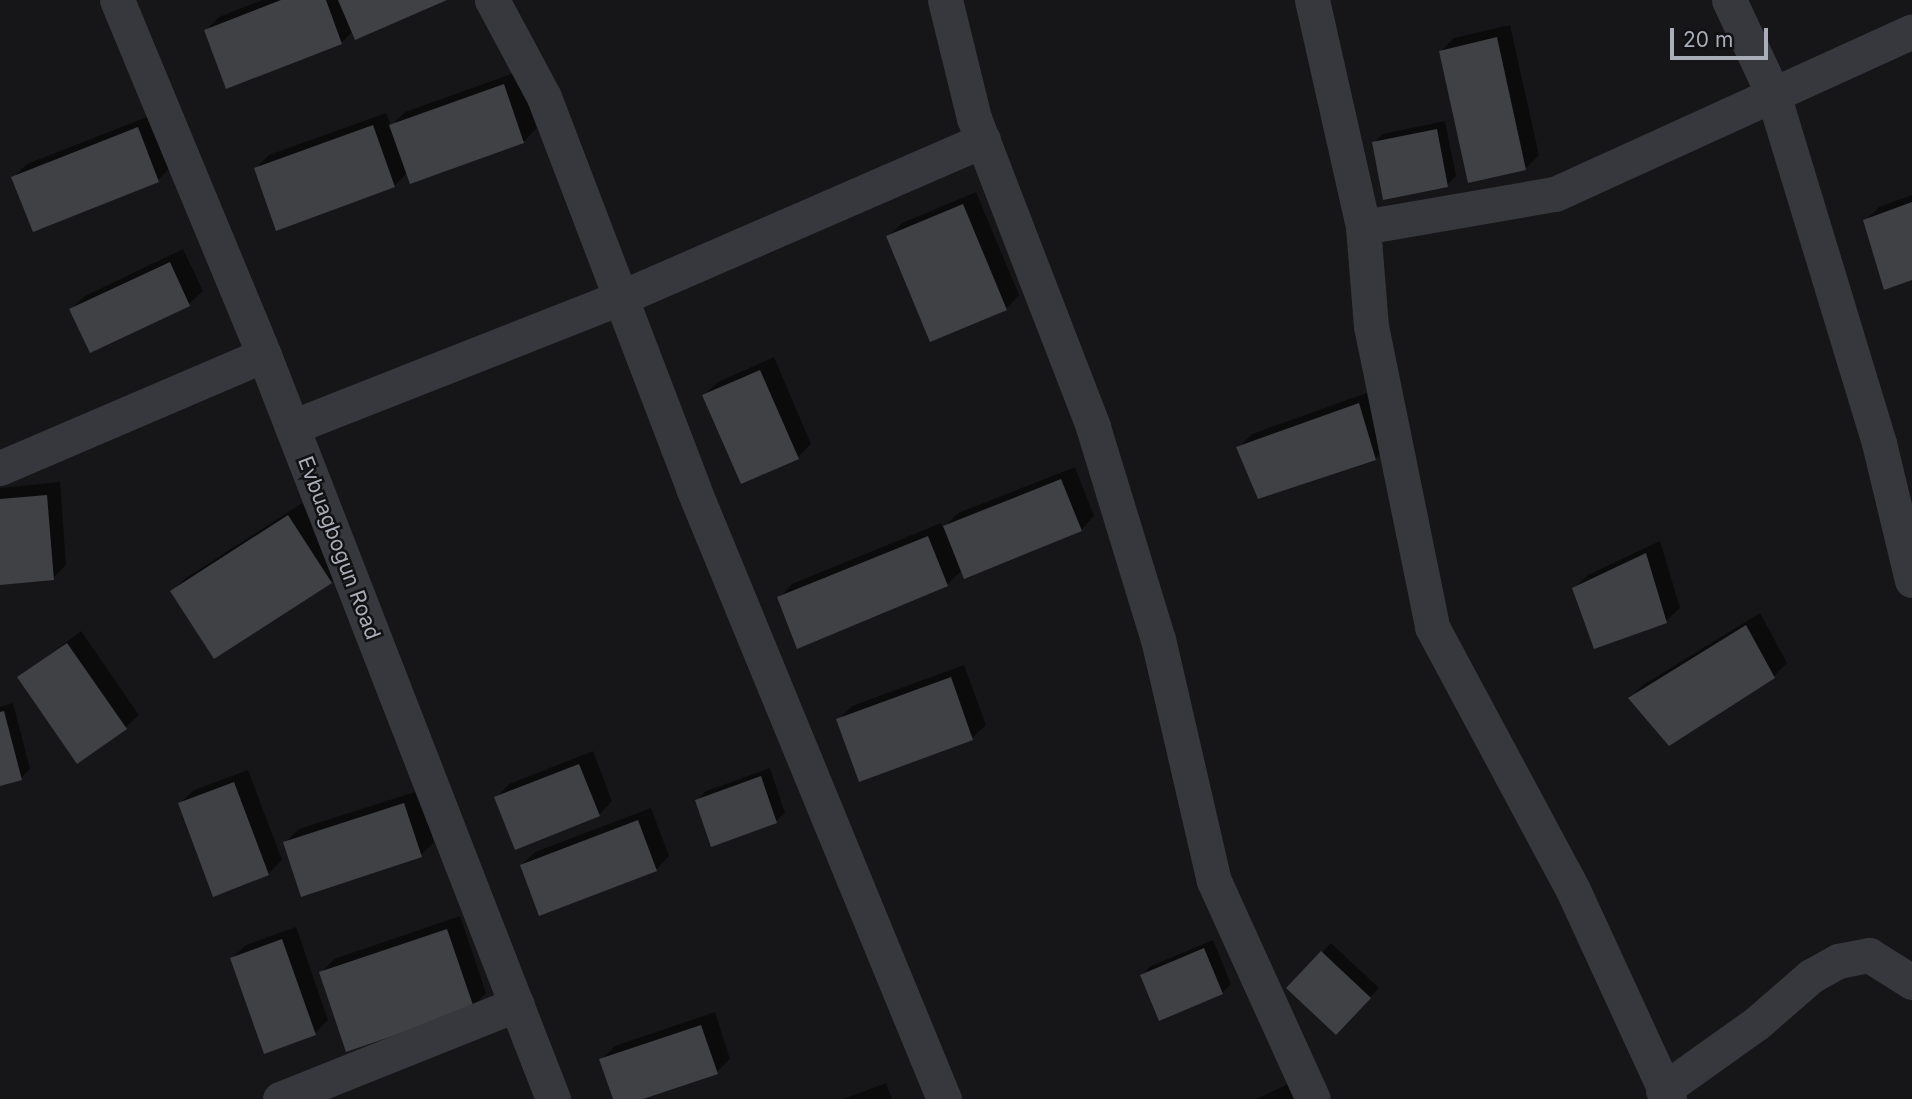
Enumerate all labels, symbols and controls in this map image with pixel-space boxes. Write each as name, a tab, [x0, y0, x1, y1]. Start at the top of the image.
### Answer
scale bar	[1674, 14, 1772, 58]
text: 20 m	[1683, 27, 1733, 52]
street label: Evbuagbogun Road	[292, 453, 386, 643]

